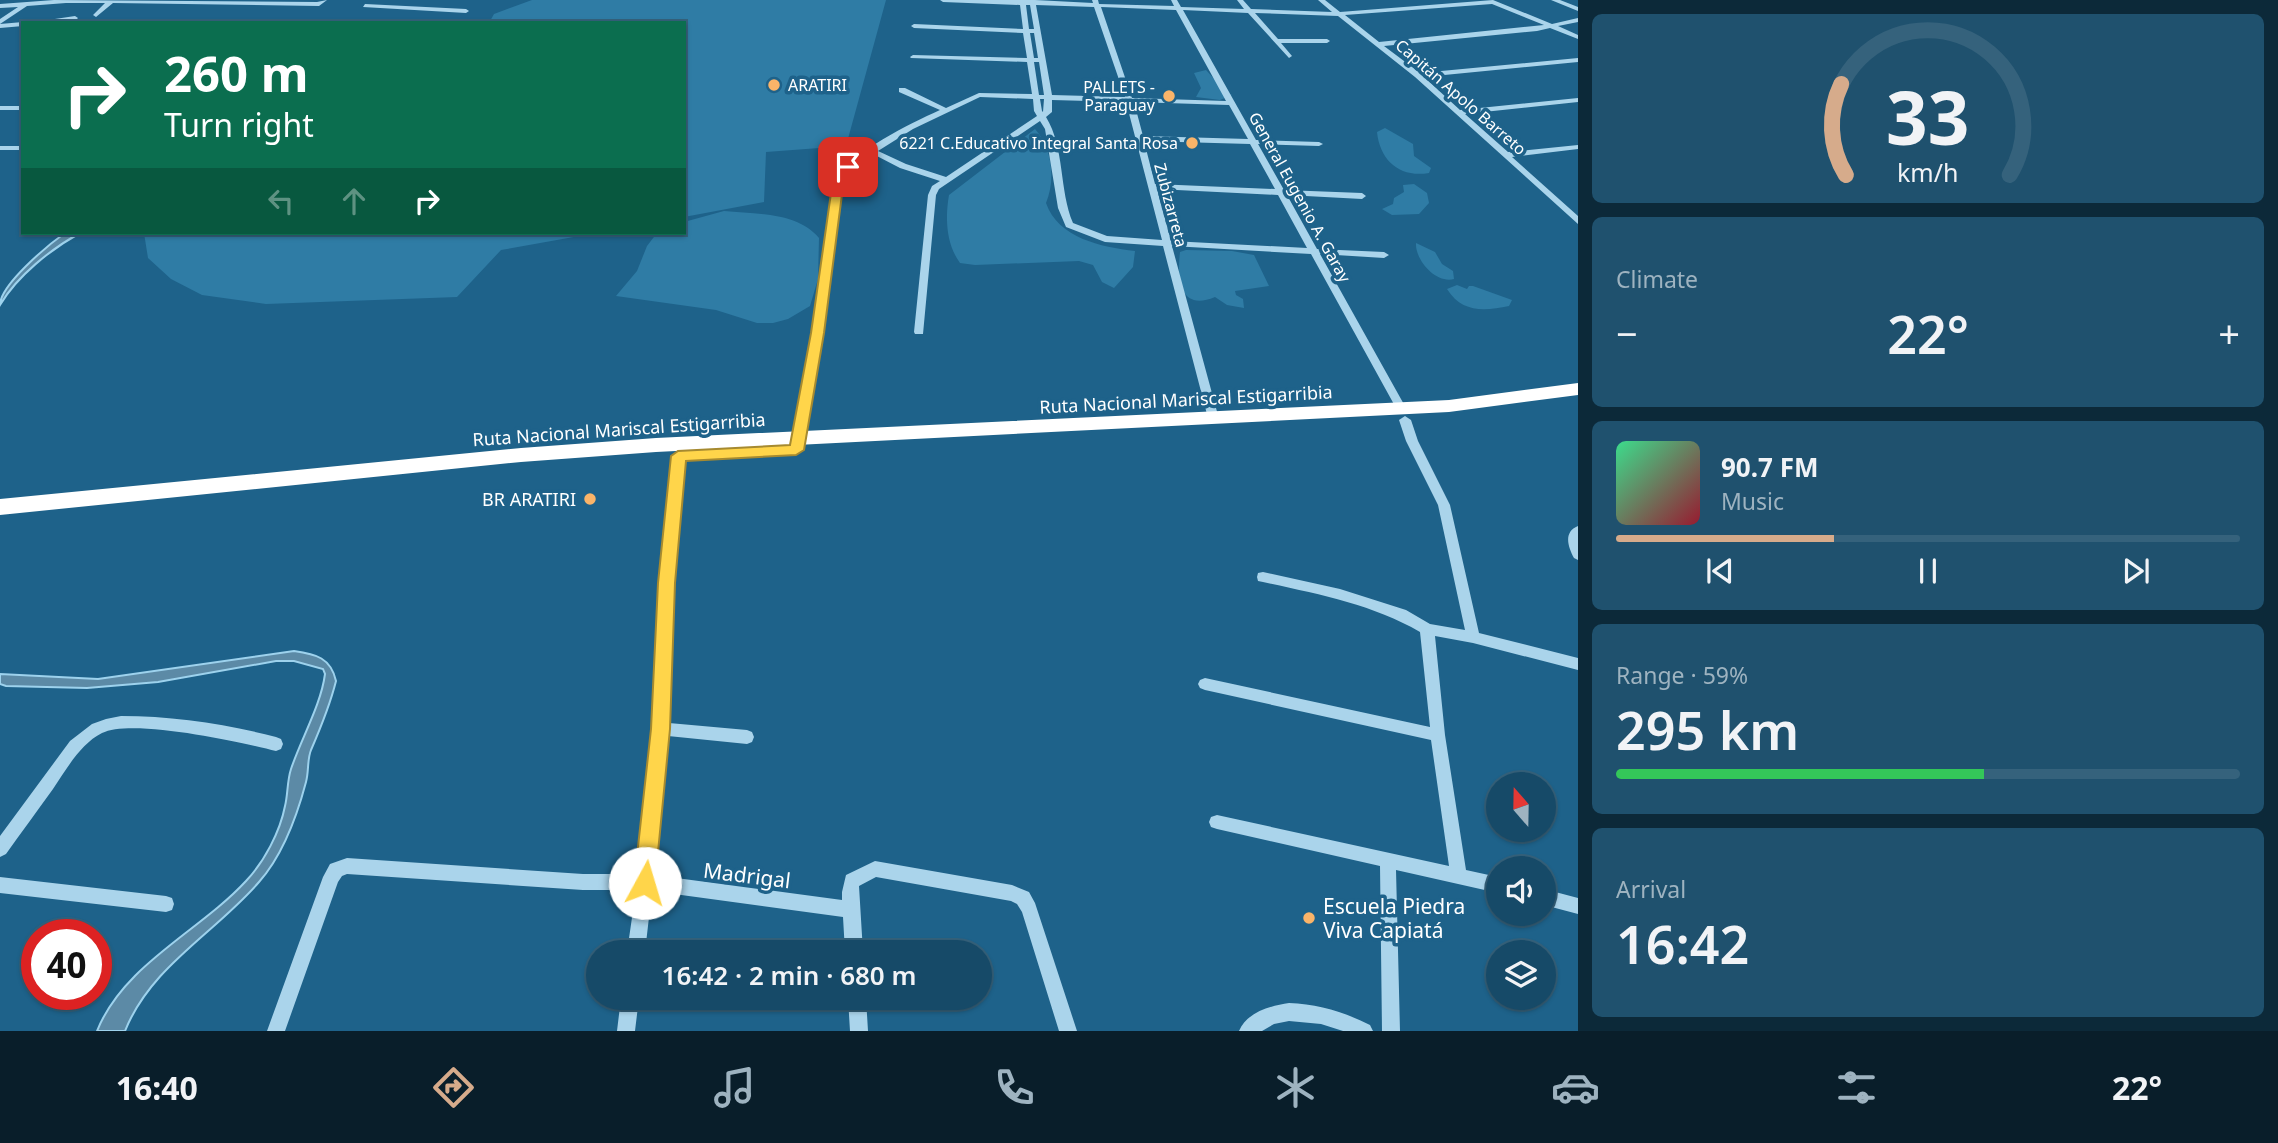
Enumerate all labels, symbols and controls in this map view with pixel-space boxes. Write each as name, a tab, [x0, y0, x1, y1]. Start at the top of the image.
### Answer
street label: Capitán Apolo Barreto	[1391, 34, 1531, 160]
text: 260 m	[164, 40, 309, 106]
icon: right	[49, 49, 140, 140]
text: 33	[1886, 67, 1970, 166]
place label: ARATIRI	[788, 74, 847, 96]
place label: PALLETS - Paraguay	[1083, 76, 1156, 116]
marker: ARATIRI	[766, 77, 782, 93]
marker: PALLETS - Paraguay	[1161, 88, 1177, 104]
text: Turn right	[164, 103, 314, 146]
street label: General Eugenio A. Garay	[1244, 108, 1356, 287]
place label: 6221 C.Educativo Integral Santa Rosa	[899, 132, 1178, 154]
marker: 6221 C.Educativo Integral Santa Rosa	[1184, 135, 1200, 151]
pin	[818, 137, 878, 197]
icon: arrive	[829, 148, 867, 186]
text: km/h	[1897, 155, 1959, 189]
street label: Zubizarreta	[1149, 161, 1193, 249]
icon: left	[262, 182, 300, 220]
icon: ahead	[335, 182, 373, 220]
icon: right	[408, 182, 446, 220]
text: Climate	[1616, 263, 1698, 295]
text: 22°	[1887, 298, 1969, 369]
text: −	[1616, 307, 1638, 359]
text: +	[2218, 307, 2240, 359]
street label: Ruta Nacional Mariscal Estigarribia	[1039, 379, 1333, 419]
street label: Ruta Nacional Mariscal Estigarribia	[472, 407, 766, 451]
text: 90.7 FM	[1721, 449, 1818, 485]
text: Music	[1721, 485, 1784, 517]
place label: BR ARATIRI	[482, 487, 576, 511]
marker: BR ARATIRI	[582, 491, 598, 507]
icon: previous	[1701, 552, 1739, 590]
icon: pause	[1909, 552, 1947, 590]
icon: next	[2117, 552, 2155, 590]
text: Range · 59%	[1616, 659, 1748, 691]
text: 295 km	[1616, 694, 1799, 765]
north arrow	[1486, 772, 1556, 842]
map controls	[1486, 772, 1556, 1010]
position arrow	[608, 846, 682, 920]
street label: Madrigal	[702, 856, 792, 894]
button: sound	[1486, 856, 1556, 926]
text: Arrival	[1616, 873, 1686, 905]
place label: Escuela Piedra Viva Capiatá	[1323, 892, 1465, 944]
text: 16:42	[1616, 908, 1749, 979]
marker: Escuela Piedra Viva Capiatá	[1301, 910, 1317, 926]
speed limit sign: 40	[21, 919, 112, 1010]
button: layers	[1486, 940, 1556, 1010]
text: 16:42 · 2 min · 680 m	[662, 957, 916, 993]
icon: directions	[429, 1063, 478, 1112]
icon: music	[710, 1063, 759, 1112]
icon: phone	[990, 1063, 1039, 1112]
icon: climate	[1271, 1063, 1320, 1112]
icon: car	[1551, 1063, 1600, 1112]
icon: filters	[1832, 1063, 1881, 1112]
text: 16:40	[116, 1066, 198, 1109]
text: 22°	[2112, 1066, 2162, 1109]

